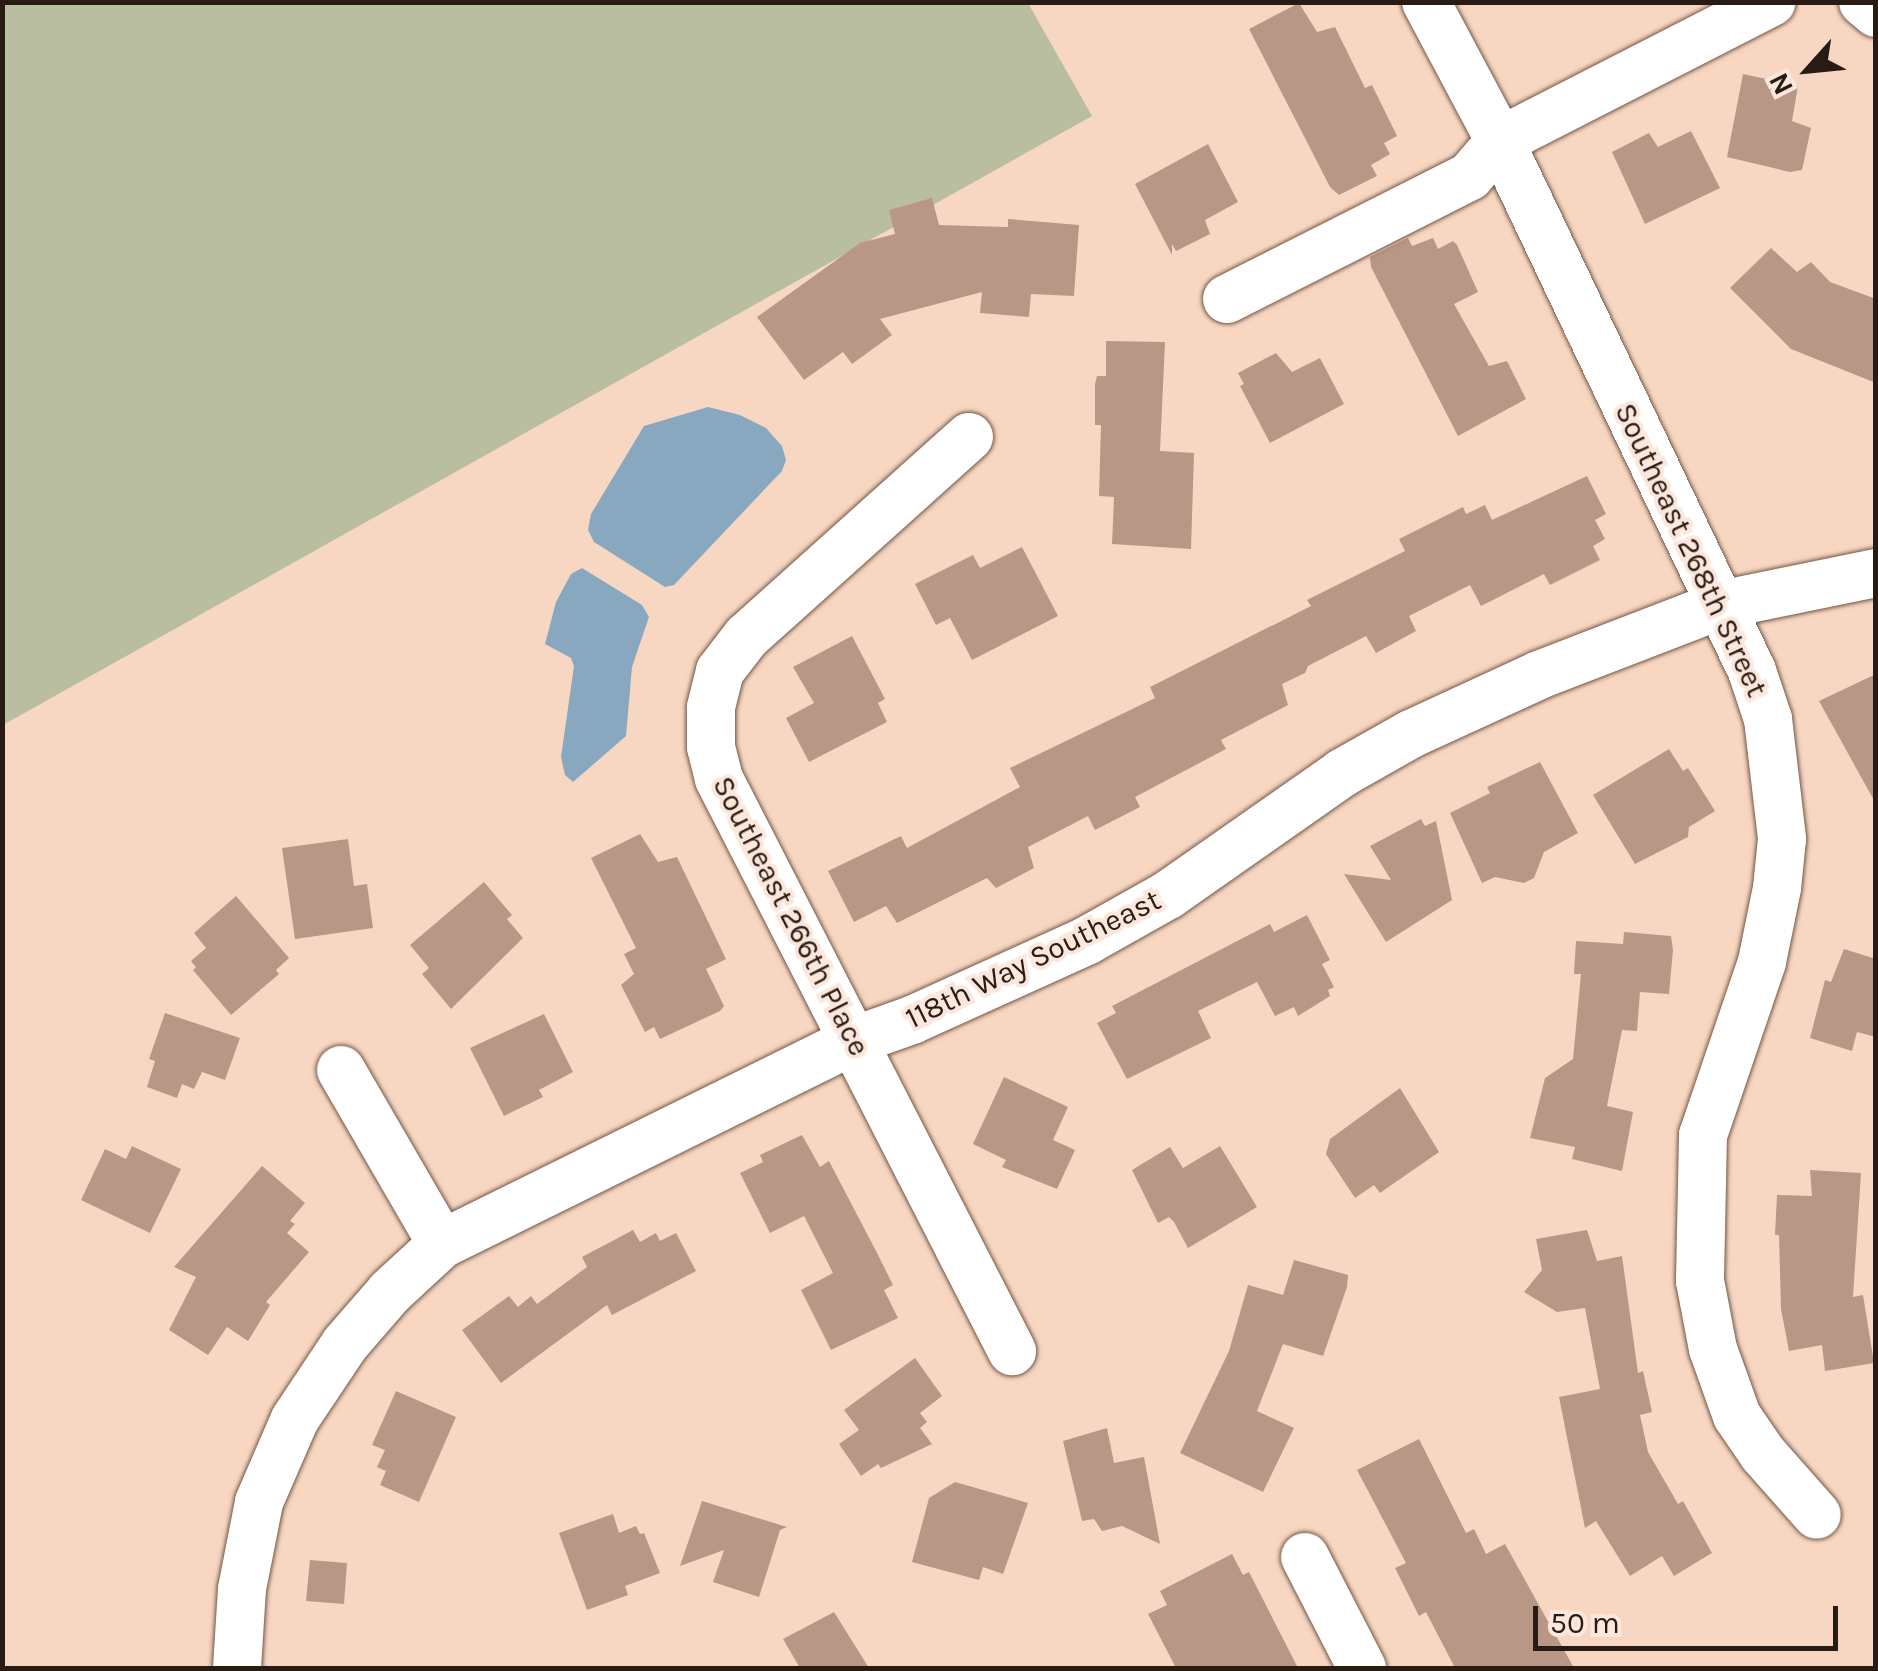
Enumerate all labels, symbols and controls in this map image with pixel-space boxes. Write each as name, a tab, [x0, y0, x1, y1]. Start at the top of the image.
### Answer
north arrow	[1758, 20, 1858, 120]
text: N	[1762, 67, 1800, 100]
street label: Southeast 268th Street	[1607, 397, 1775, 703]
street label: Southeast 266th Place	[705, 770, 877, 1062]
street label: 118th Way Southeast	[900, 882, 1166, 1036]
scale bar	[1538, 1586, 1843, 1648]
text: 50 m	[1550, 1605, 1620, 1641]

